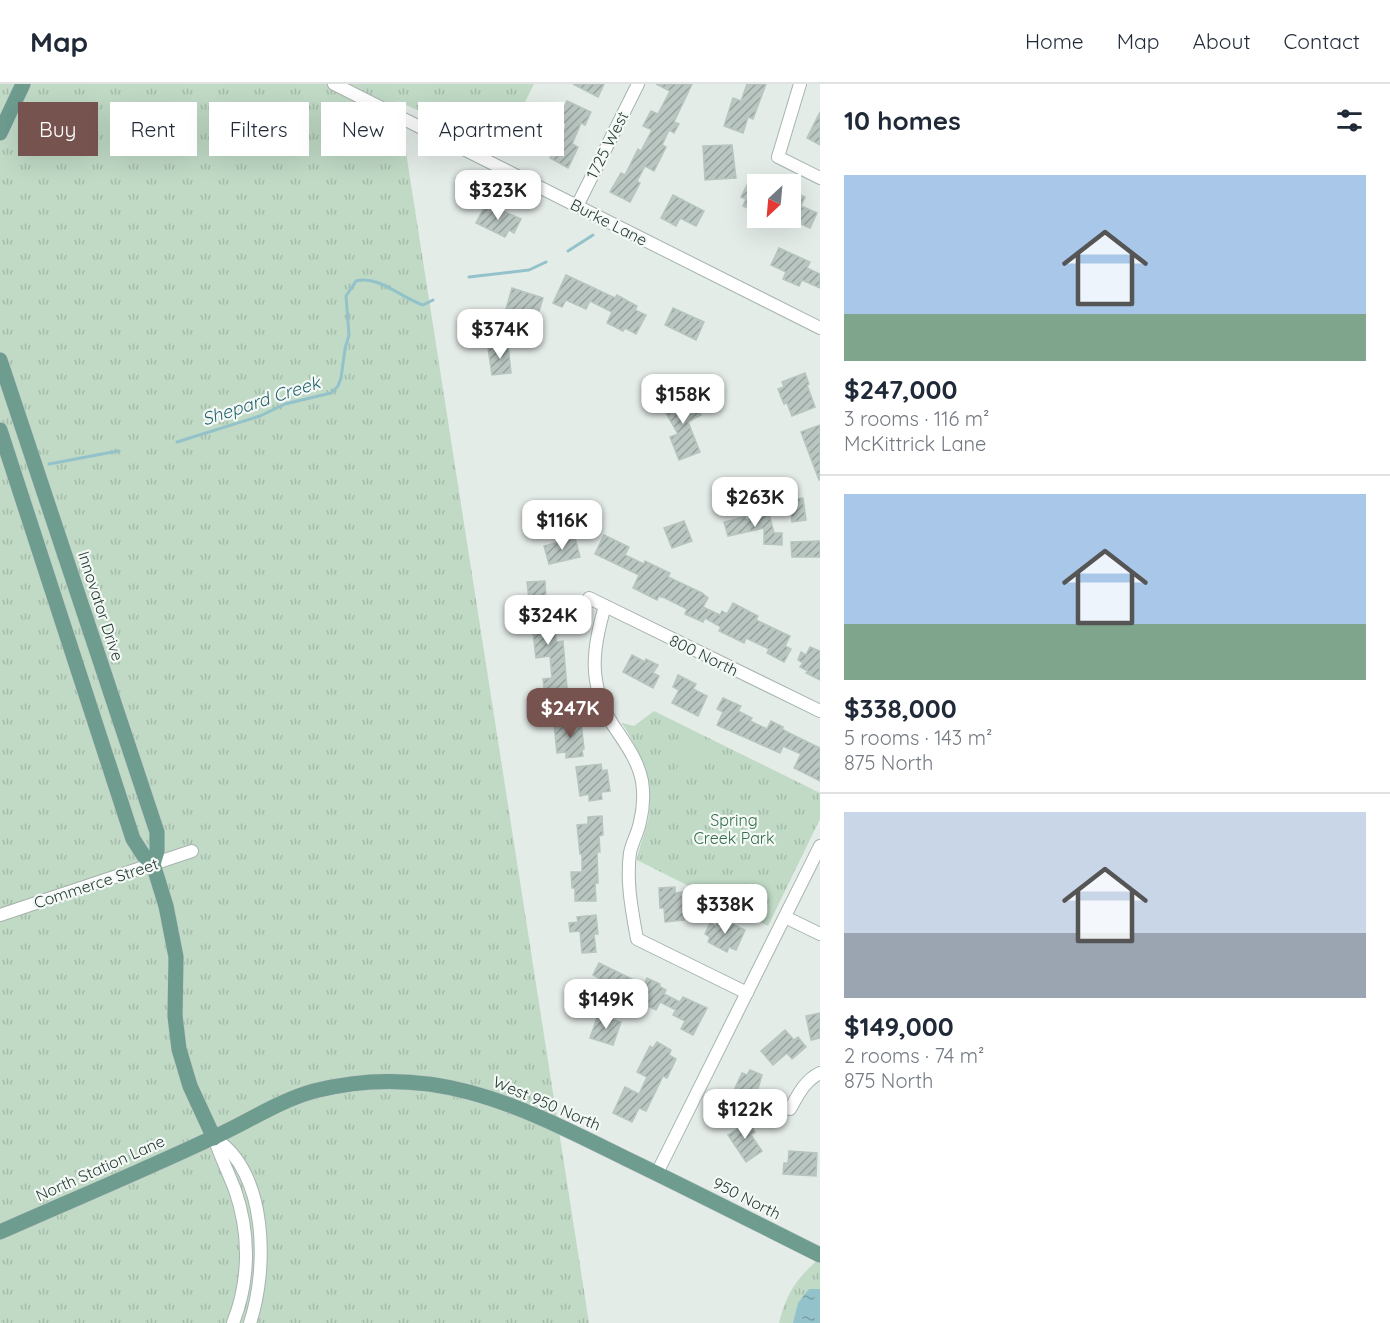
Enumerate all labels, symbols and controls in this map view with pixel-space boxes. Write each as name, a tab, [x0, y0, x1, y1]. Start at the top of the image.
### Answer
text: Map	[30, 24, 88, 59]
text: Home	[1025, 28, 1084, 54]
text: Map	[1117, 28, 1160, 54]
text: About	[1193, 28, 1251, 54]
text: Contact	[1284, 28, 1360, 54]
chip: Buy	[18, 102, 98, 156]
chip: Rent	[110, 102, 197, 156]
chip: Filters	[209, 102, 309, 156]
chip: New	[321, 102, 406, 156]
chip: Apartment	[418, 102, 564, 156]
text: 10 homes	[844, 104, 961, 137]
icon: filters	[1333, 104, 1366, 137]
street label: 1725 West	[581, 108, 633, 182]
pin: $323K	[456, 170, 540, 221]
north arrow	[747, 174, 801, 228]
map controls	[747, 174, 801, 228]
text: $323K	[469, 177, 527, 202]
street label: Burke Lane	[567, 194, 651, 250]
icon: home	[1051, 214, 1159, 322]
pin: $374K	[458, 309, 542, 360]
text: $374K	[471, 316, 529, 341]
water label: Shepard Creek	[199, 370, 324, 430]
text: $247,000	[844, 373, 957, 406]
pin: $158K	[641, 374, 725, 425]
text: $158K	[655, 381, 711, 406]
text: 3 rooms · 116 m²	[844, 406, 989, 431]
text: McKittrick Lane	[844, 431, 986, 456]
pin: $263K	[713, 477, 797, 528]
text: $263K	[726, 484, 784, 509]
pin: $116K	[520, 500, 604, 551]
text: $116K	[536, 507, 588, 532]
icon: home	[1051, 533, 1159, 641]
street label: Innovator Drive	[74, 549, 128, 663]
pin: $324K	[506, 595, 590, 646]
text: $324K	[519, 602, 577, 627]
street label: 800 North	[666, 630, 742, 680]
pin: $247K	[528, 688, 612, 739]
text: $338,000	[844, 692, 957, 725]
text: $247K	[541, 695, 599, 720]
text: 5 rooms · 143 m²	[844, 725, 992, 750]
text: 875 North	[844, 750, 933, 775]
park label: Spring Creek Park	[693, 810, 775, 848]
icon: home	[1051, 851, 1159, 959]
street label: Commerce Street	[31, 853, 161, 913]
pin: $338K	[683, 884, 767, 935]
text: $338K	[696, 891, 754, 916]
pin: $149K	[564, 979, 648, 1030]
text: $149K	[578, 986, 634, 1011]
text: $149,000	[844, 1010, 954, 1043]
text: 2 rooms · 74 m²	[844, 1043, 984, 1068]
text: 875 North	[844, 1068, 933, 1093]
street label: West 950 North	[490, 1071, 604, 1135]
pin: $122K	[703, 1089, 787, 1140]
text: $122K	[717, 1096, 773, 1121]
street label: North Station Lane	[32, 1131, 168, 1205]
street label: 950 North	[710, 1172, 784, 1224]

